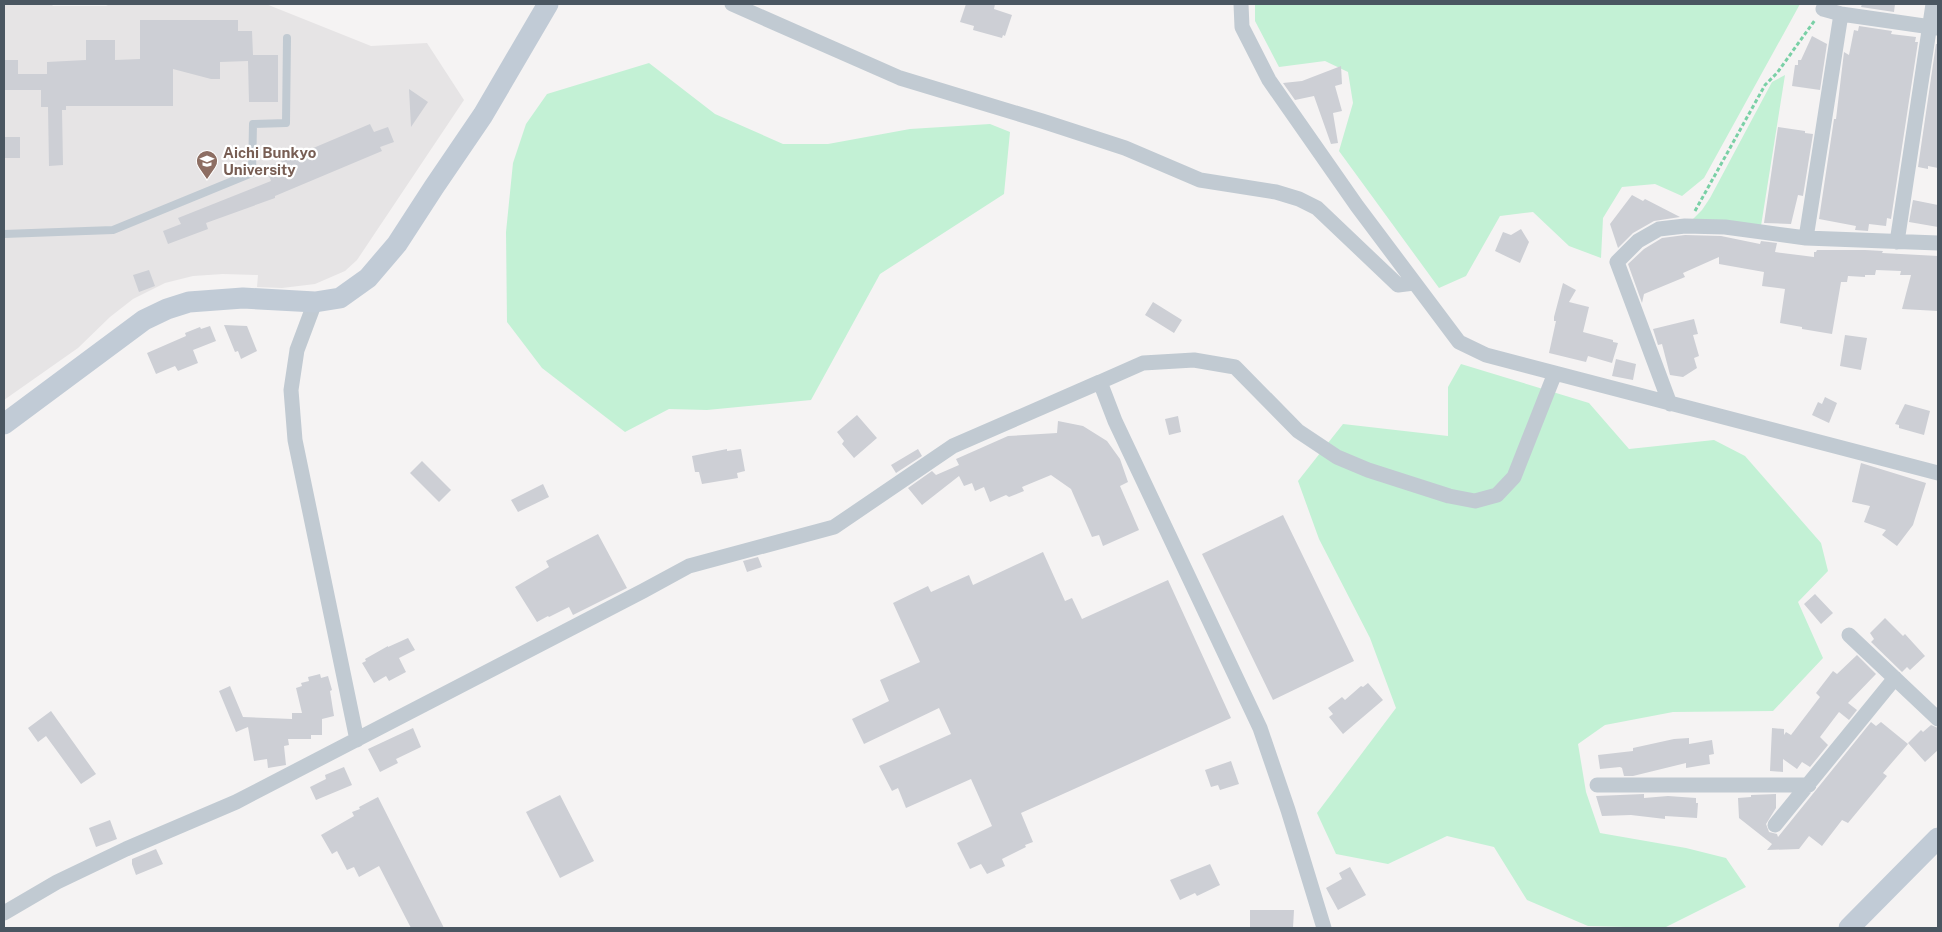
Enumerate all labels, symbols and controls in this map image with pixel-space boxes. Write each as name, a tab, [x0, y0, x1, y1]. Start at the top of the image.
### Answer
place label: Aichi Bunkyo University	[223, 144, 317, 178]
school or university icon: Aichi Bunkyo University	[195, 149, 219, 180]

